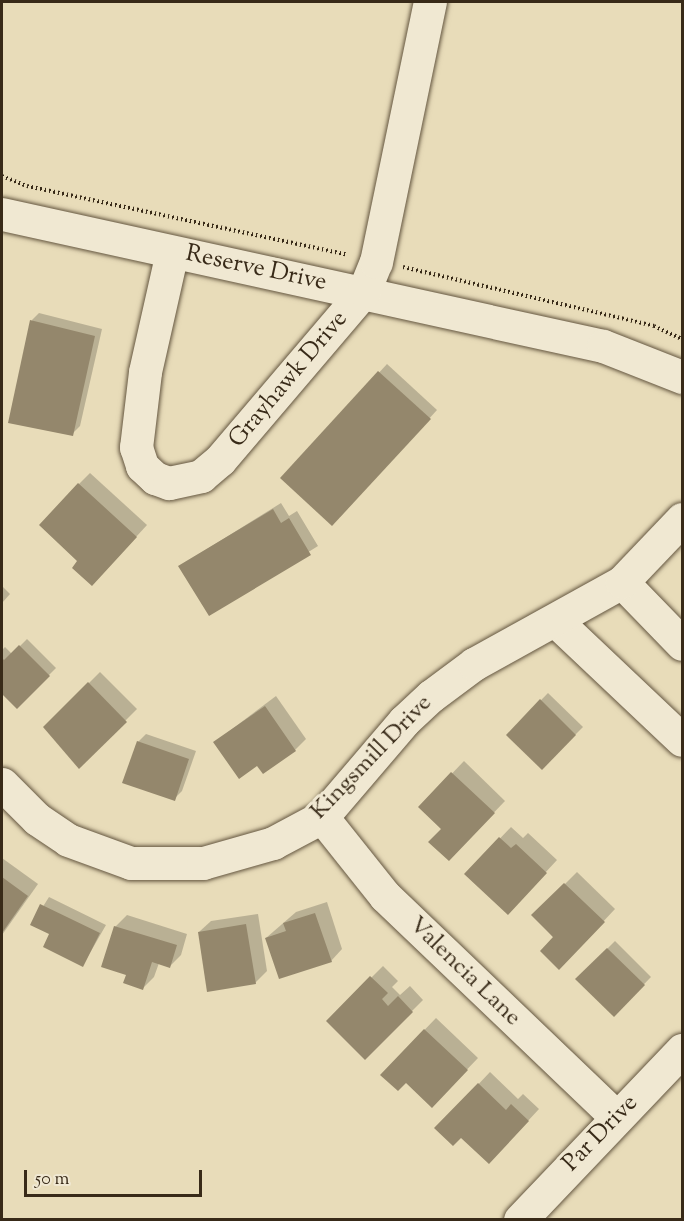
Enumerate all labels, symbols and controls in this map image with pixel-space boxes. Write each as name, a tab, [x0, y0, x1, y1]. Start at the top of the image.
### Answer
street label: Reserve Drive	[183, 240, 329, 298]
street label: Grayhawk Drive	[223, 306, 355, 454]
street label: Kingsmill Drive	[305, 690, 439, 826]
street label: Valencia Lane	[402, 911, 526, 1033]
street label: Par Drive	[557, 1090, 645, 1178]
scale bar	[27, 1158, 206, 1196]
text: 50 m	[35, 1167, 69, 1193]

